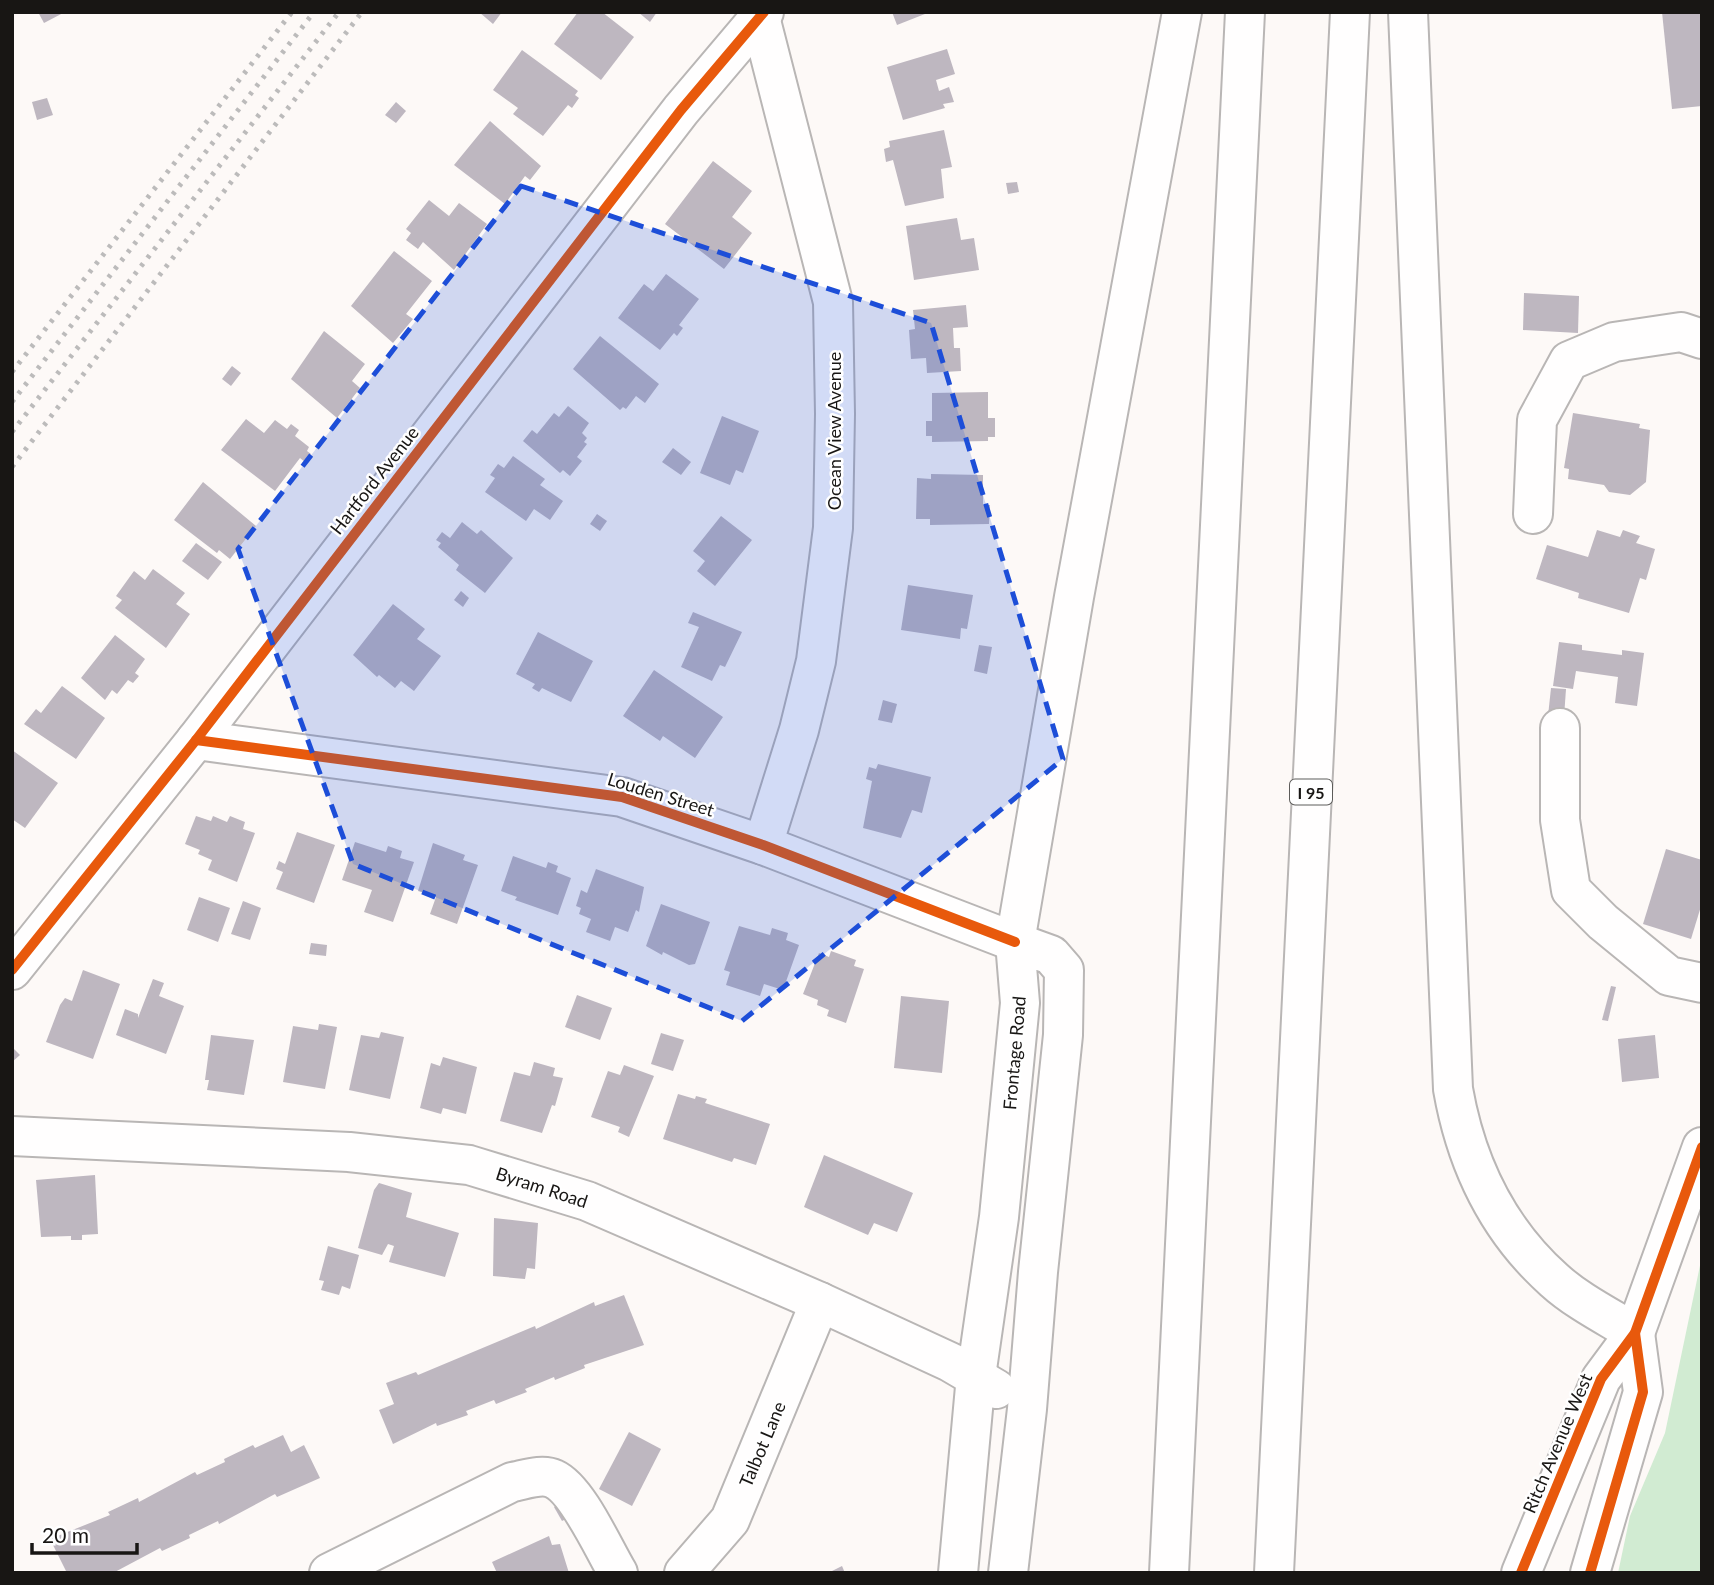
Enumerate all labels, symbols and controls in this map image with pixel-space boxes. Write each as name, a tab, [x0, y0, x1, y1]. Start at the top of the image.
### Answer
street label: Ocean View Avenue	[823, 352, 845, 510]
street label: Hartford Avenue	[325, 422, 423, 538]
street label: Louden Street	[605, 767, 718, 821]
road number: I 95	[1290, 779, 1332, 804]
street label: Frontage Road	[998, 995, 1030, 1111]
street label: Byram Road	[493, 1162, 591, 1212]
street label: Ritch Avenue West	[1518, 1369, 1597, 1516]
street label: Talbot Lane	[734, 1398, 790, 1490]
scale bar	[32, 1512, 136, 1556]
text: 20 m	[42, 1522, 89, 1547]

